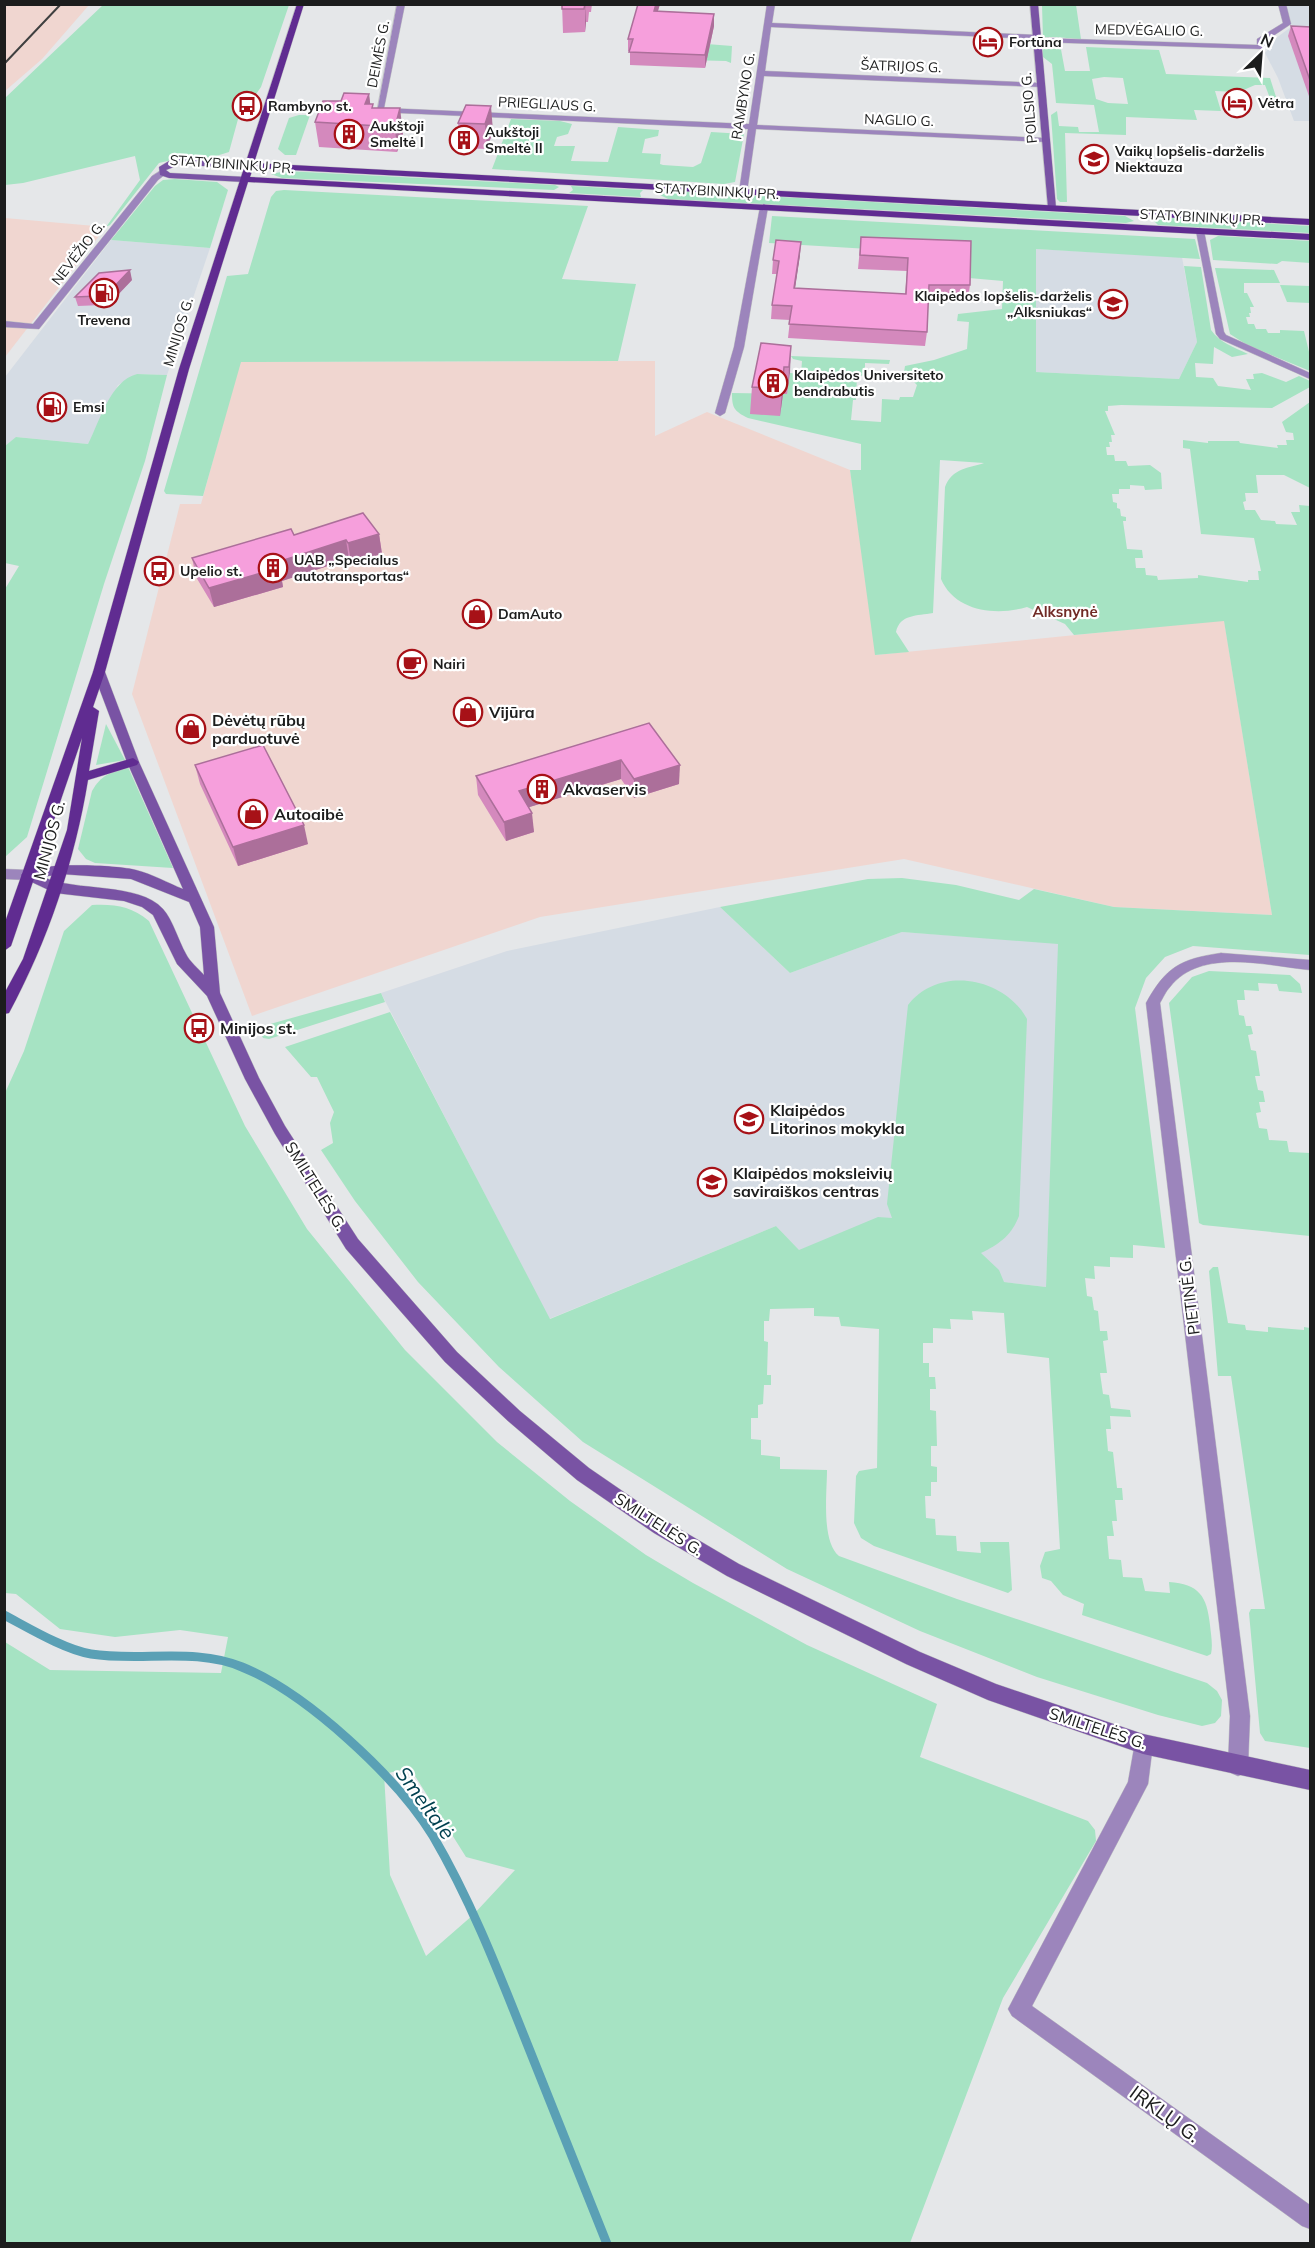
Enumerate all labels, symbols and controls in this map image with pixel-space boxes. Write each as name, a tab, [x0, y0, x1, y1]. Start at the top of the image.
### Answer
street label: DEIMĖS G.	[363, 19, 393, 89]
street label: MEDVĖGALIO G.	[1095, 20, 1203, 40]
north arrow	[1231, 24, 1291, 84]
hotel icon: Fortūna	[972, 26, 1004, 58]
text: N	[1258, 29, 1277, 52]
place label: Fortūna	[1009, 33, 1062, 51]
street label: RAMBYNO G.	[727, 51, 759, 141]
street label: ŠATRIJOS G.	[860, 56, 942, 76]
street label: POILSIO G.	[1017, 72, 1041, 144]
hotel icon: Vėtra	[1221, 87, 1253, 119]
bus stop icon: Rambyno st.	[231, 90, 263, 122]
street label: PRIEGLIAUS G.	[497, 92, 597, 116]
place label: Vėtra	[1257, 94, 1294, 112]
place label: Rambyno st.	[268, 97, 352, 115]
street label: NAGLIO G.	[864, 110, 934, 130]
place label: Aukštoji Smeltė I	[370, 117, 424, 151]
building icon: Aukštoji Smeltė I	[333, 118, 365, 150]
place label: Aukštoji Smeltė II	[485, 123, 543, 157]
building icon: Aukštoji Smeltė II	[448, 124, 480, 156]
place label: Vaikų lopšelis-darželis Niektauza	[1114, 142, 1265, 176]
school or university icon: Vaikų lopšelis-darželis Niektauza	[1078, 143, 1110, 175]
street label: STATYBININKŲ PR.	[169, 151, 295, 177]
street label: STATYBININKŲ PR.	[654, 179, 780, 203]
street label: STATYBININKŲ PR.	[1139, 205, 1265, 229]
street label: NEVĖŽIO G.	[47, 217, 109, 289]
fuel station icon: Trevena	[88, 277, 120, 309]
place label: Klaipėdos lopšelis-darželis „Alksniukas“	[914, 287, 1092, 321]
school or university icon: Klaipėdos lopšelis-darželis „Alksniukas“	[1097, 288, 1129, 320]
street label: MINIJOS G.	[159, 295, 197, 369]
place label: Trevena	[78, 311, 130, 329]
place label: Klaipėdos Universiteto bendrabutis	[794, 366, 944, 400]
building icon: Klaipėdos Universiteto bendrabutis	[757, 367, 789, 399]
fuel station icon: Emsi	[36, 391, 68, 423]
place label: Emsi	[73, 398, 105, 416]
place label: UAB „Specialus autotransportas“	[294, 551, 409, 585]
building icon: UAB „Specialus autotransportas“	[257, 552, 289, 584]
bus stop icon: Upelio st.	[143, 555, 175, 587]
place label: Upelio st.	[180, 562, 242, 580]
shop icon: DamAuto	[461, 598, 493, 630]
district label: Alksnynė	[1032, 602, 1098, 621]
place label: DamAuto	[498, 605, 562, 623]
cafe icon: Nairi	[396, 648, 428, 680]
place label: Nairi	[433, 655, 465, 673]
shop icon: Vijūra	[452, 696, 484, 728]
place label: Vijūra	[488, 702, 535, 722]
place label: Dėvėtų rūbų parduotuvė	[212, 710, 306, 748]
shop icon: Dėvėtų rūbų parduotuvė	[175, 713, 207, 745]
building icon: Akvaservis	[526, 773, 558, 805]
place label: Akvaservis	[563, 779, 646, 799]
street label: MINIJOS G.	[29, 798, 69, 882]
shop icon: Autoaibė	[237, 798, 269, 830]
place label: Autoaibė	[274, 804, 344, 824]
bus stop icon: Minijos st.	[183, 1012, 215, 1044]
place label: Minijos st.	[220, 1018, 296, 1038]
place label: Klaipėdos Litorinos mokykla	[770, 1100, 905, 1138]
school or university icon: Klaipėdos Litorinos mokykla	[733, 1103, 765, 1135]
street label: SMILTELĖS G.	[281, 1138, 351, 1234]
place label: Klaipėdos moksleivių saviraiškos centras	[733, 1163, 893, 1201]
school or university icon: Klaipėdos moksleivių saviraiškos centras	[696, 1166, 728, 1198]
street label: PIETINĖ G.	[1174, 1256, 1204, 1336]
street label: SMILTELĖS G.	[611, 1488, 707, 1560]
street label: SMILTELĖS G.	[1047, 1703, 1149, 1753]
water label: Smeltalė	[391, 1761, 461, 1844]
street label: IRKLŲ G.	[1125, 2080, 1205, 2148]

